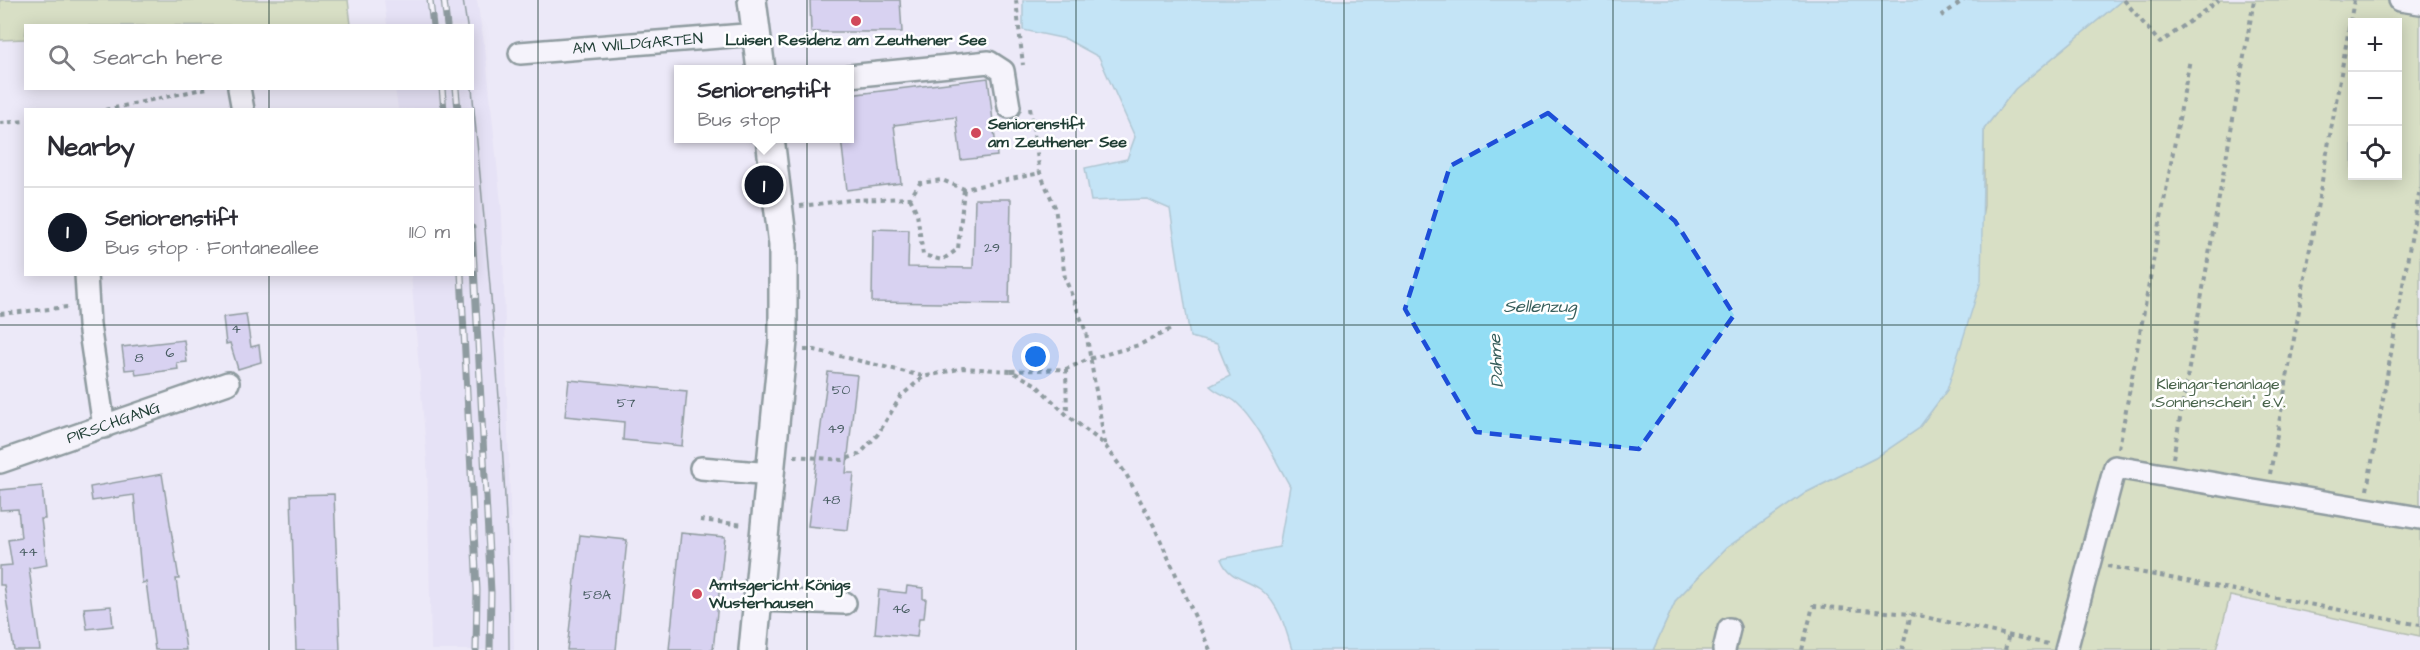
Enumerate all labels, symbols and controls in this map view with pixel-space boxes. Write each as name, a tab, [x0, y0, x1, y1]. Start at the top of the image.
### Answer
marker: Luisen Residenz am Zeuthener See	[849, 14, 863, 28]
map controls	[2348, 18, 2402, 180]
button: +	[2348, 18, 2402, 72]
search box	[24, 24, 474, 90]
street label: AM WILDGARTEN	[571, 27, 704, 60]
place label: Luisen Residenz am Zeuthener See	[725, 29, 987, 51]
icon: search	[45, 41, 78, 74]
text: Search here	[93, 42, 223, 73]
popup	[674, 65, 854, 143]
button: −	[2348, 72, 2402, 126]
text: Seniorenstift	[697, 75, 831, 106]
text: Bus stop	[697, 106, 780, 134]
place label: Seniorenstift am Zeuthener See	[987, 113, 1127, 153]
marker: Seniorenstift am Zeuthener See	[969, 126, 983, 140]
button: locate	[2348, 126, 2402, 180]
text: Nearby	[48, 129, 135, 165]
pin: 1	[744, 162, 783, 207]
text: Seniorenstift	[105, 203, 238, 234]
text: 1	[66, 218, 69, 246]
text: 110 m	[409, 218, 450, 246]
text: Bus stop · Fontaneallee	[105, 234, 319, 262]
house number: 29	[984, 238, 1000, 258]
water label: Sellenzug	[1503, 294, 1578, 320]
house number: 4	[231, 319, 241, 339]
water label: Dahme	[1482, 332, 1510, 388]
your location	[1021, 342, 1050, 371]
house number: 6	[166, 343, 175, 363]
house number: 8	[134, 348, 144, 368]
park label: Kleingartenanlage „Sonnenschein“ e.V.	[2151, 373, 2285, 413]
house number: 50	[832, 380, 851, 400]
house number: 57	[617, 393, 636, 413]
street label: PIRSCHGANG	[64, 396, 163, 449]
house number: 49	[827, 419, 845, 439]
house number: 48	[822, 490, 840, 510]
house number: 44	[18, 542, 38, 562]
place label: Amtsgericht Königs Wusterhausen	[708, 574, 851, 614]
house number: 58A	[583, 585, 611, 605]
marker: Amtsgericht Königs Wusterhausen	[690, 587, 704, 601]
house number: 46	[892, 599, 910, 619]

